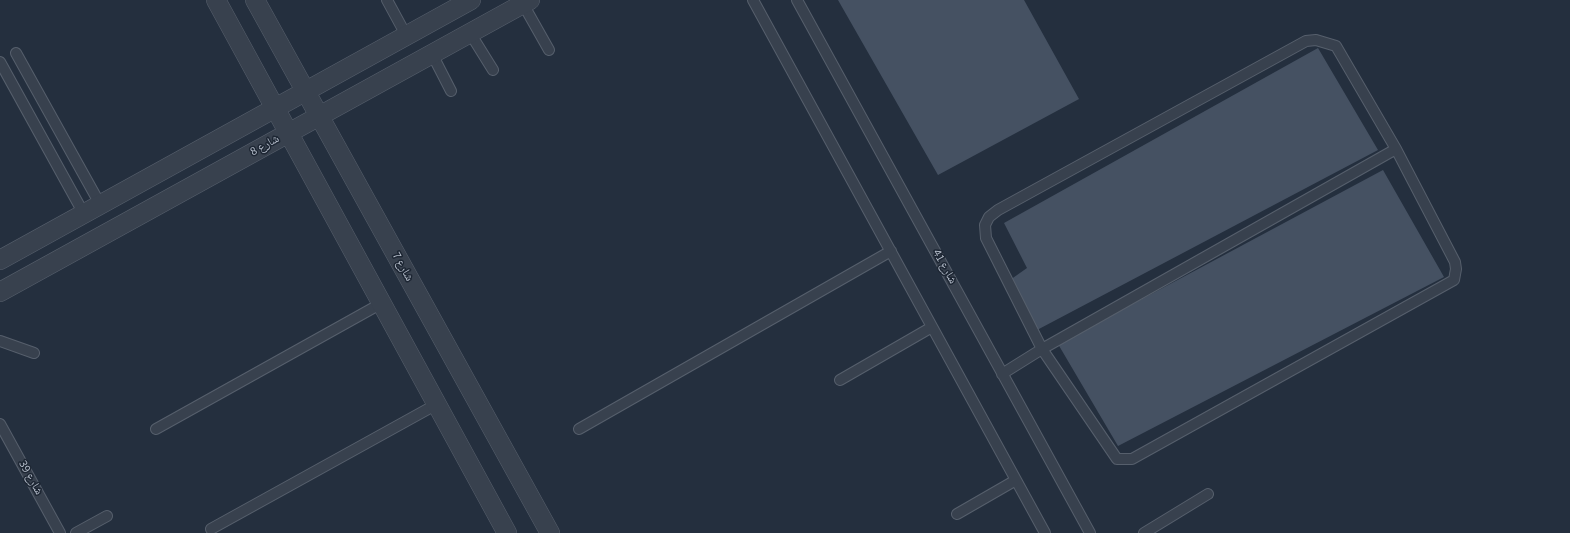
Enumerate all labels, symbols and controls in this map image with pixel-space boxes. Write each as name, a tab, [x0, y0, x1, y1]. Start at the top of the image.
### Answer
street label: شارع 8	[248, 132, 282, 160]
street label: شارع 41	[929, 247, 959, 287]
street label: شارع 7	[388, 250, 416, 284]
street label: شارع 39	[15, 458, 45, 498]

